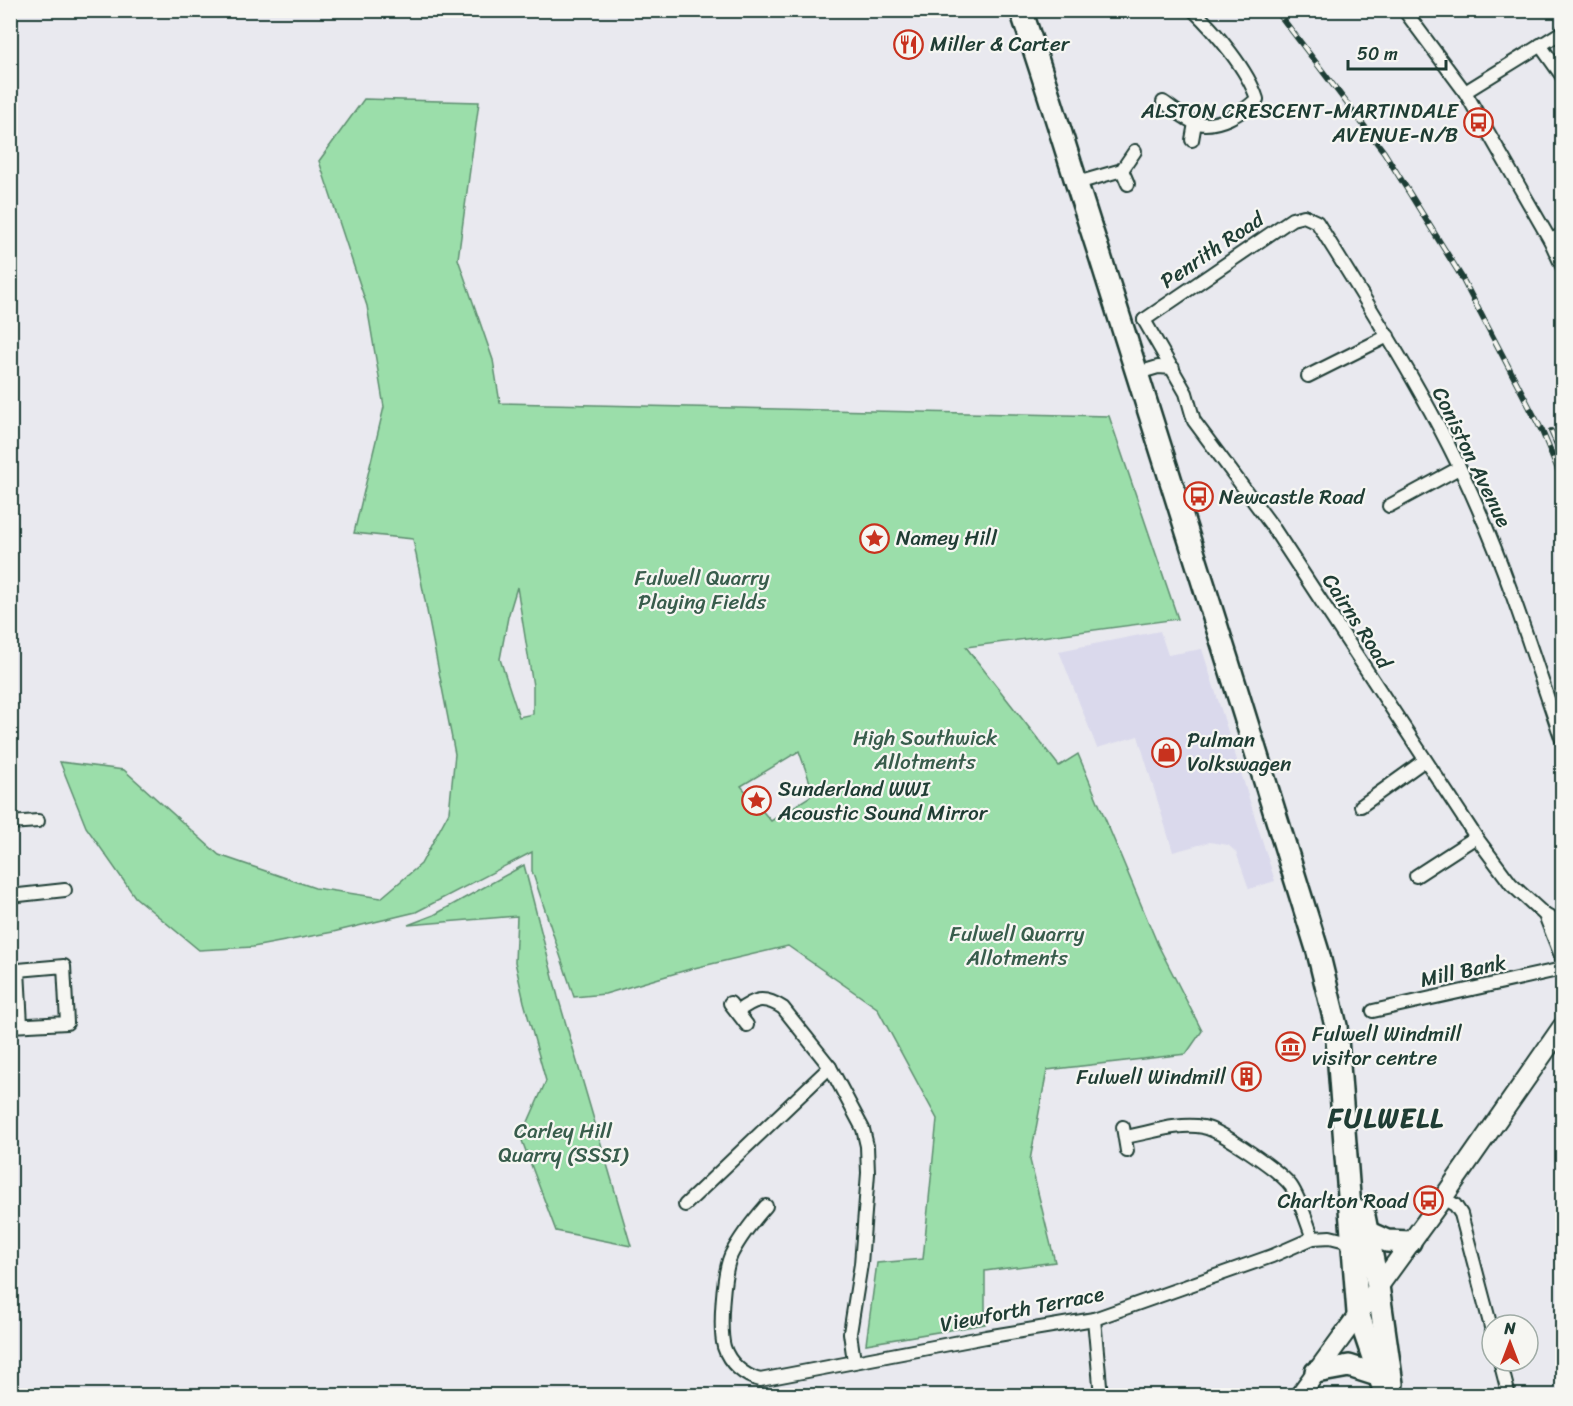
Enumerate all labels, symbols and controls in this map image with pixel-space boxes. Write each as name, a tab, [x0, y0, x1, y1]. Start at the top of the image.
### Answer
place label: Miller & Carter	[930, 25, 1071, 63]
restaurant icon: Miller & Carter	[893, 28, 925, 60]
scale bar	[1348, 33, 1446, 71]
text: 50 m	[1357, 38, 1398, 70]
place label: ALSTON CRESCENT-MARTINDALE AVENUE-N/B	[1140, 92, 1459, 154]
bus stop icon: ALSTON CRESCENT-MARTINDALE AVENUE-N/B	[1463, 107, 1495, 139]
street label: Penrith Road	[1152, 200, 1274, 299]
street label: Coniston Avenue	[1421, 380, 1523, 534]
place label: Newcastle Road	[1219, 478, 1366, 516]
bus stop icon: Newcastle Road	[1182, 481, 1214, 513]
place label: Namey Hill	[896, 519, 998, 557]
place icon: Namey Hill	[859, 522, 891, 554]
park label: Fulwell Quarry Playing Fields	[635, 559, 770, 621]
street label: Cairns Road	[1312, 565, 1403, 678]
park label: High Southwick Allotments	[853, 719, 998, 781]
place label: Pulman Volkswagen	[1187, 721, 1291, 783]
shop icon: Pulman Volkswagen	[1150, 736, 1182, 768]
place label: Sunderland WWI Acoustic Sound Mirror	[777, 770, 989, 832]
place icon: Sunderland WWI Acoustic Sound Mirror	[741, 785, 773, 817]
park label: Fulwell Quarry Allotments	[950, 915, 1085, 977]
street label: Mill Bank	[1417, 943, 1510, 999]
place label: Fulwell Windmill visitor centre	[1312, 1015, 1463, 1077]
museum icon: Fulwell Windmill visitor centre	[1275, 1030, 1307, 1062]
place label: Fulwell Windmill	[1076, 1058, 1227, 1096]
building icon: Fulwell Windmill	[1231, 1061, 1263, 1093]
district label: FULWELL	[1327, 1094, 1444, 1142]
park label: Carley Hill Quarry (SSSI)	[498, 1112, 629, 1174]
place label: Charlton Road	[1277, 1182, 1410, 1220]
bus stop icon: Charlton Road	[1413, 1185, 1445, 1217]
street label: Viewforth Terrace	[937, 1274, 1107, 1344]
north arrow	[1480, 1313, 1540, 1373]
text: N	[1503, 1314, 1516, 1343]

